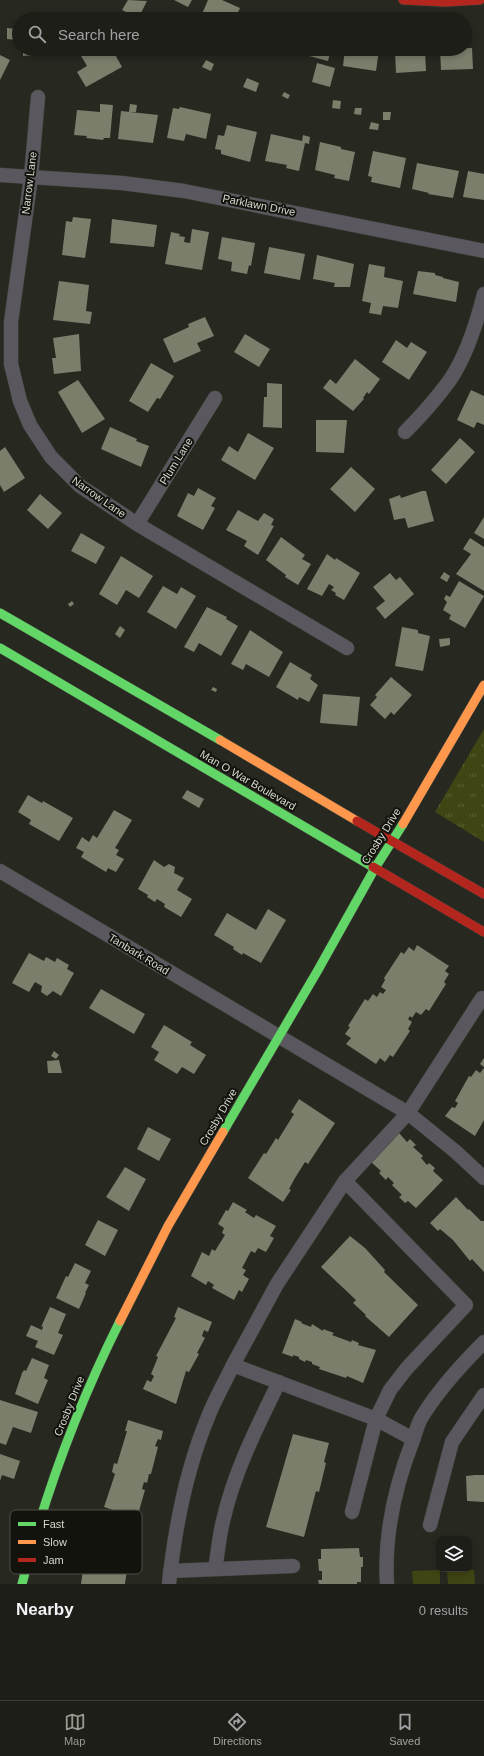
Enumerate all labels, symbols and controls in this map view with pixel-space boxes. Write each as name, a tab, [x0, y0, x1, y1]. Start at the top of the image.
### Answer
search box	[12, 12, 472, 56]
icon: search	[26, 23, 48, 45]
text: Search here	[58, 26, 140, 43]
street label: Narrow Lane	[19, 151, 39, 215]
street label: Parklawn Drive	[222, 192, 296, 218]
street label: Plum Lane	[157, 436, 195, 486]
street label: Narrow Lane	[70, 474, 128, 520]
street label: Man O War Boulevard	[198, 748, 298, 812]
street label: Crosby Drive	[359, 806, 403, 866]
street label: Tanbark Road	[107, 931, 171, 977]
street label: Crosby Drive	[197, 1086, 239, 1148]
street label: Crosby Drive	[52, 1374, 86, 1438]
legend	[10, 1510, 142, 1574]
text: Fast	[43, 1518, 64, 1530]
text: Slow	[43, 1536, 67, 1548]
map controls	[436, 1536, 472, 1572]
button: layers	[436, 1536, 472, 1572]
text: Jam	[43, 1554, 64, 1566]
text: Nearby	[16, 1600, 74, 1619]
text: 0 results	[419, 1603, 468, 1618]
tab: Map	[64, 1711, 86, 1747]
tab: Directions	[213, 1711, 262, 1747]
tab: Saved	[389, 1711, 420, 1747]

